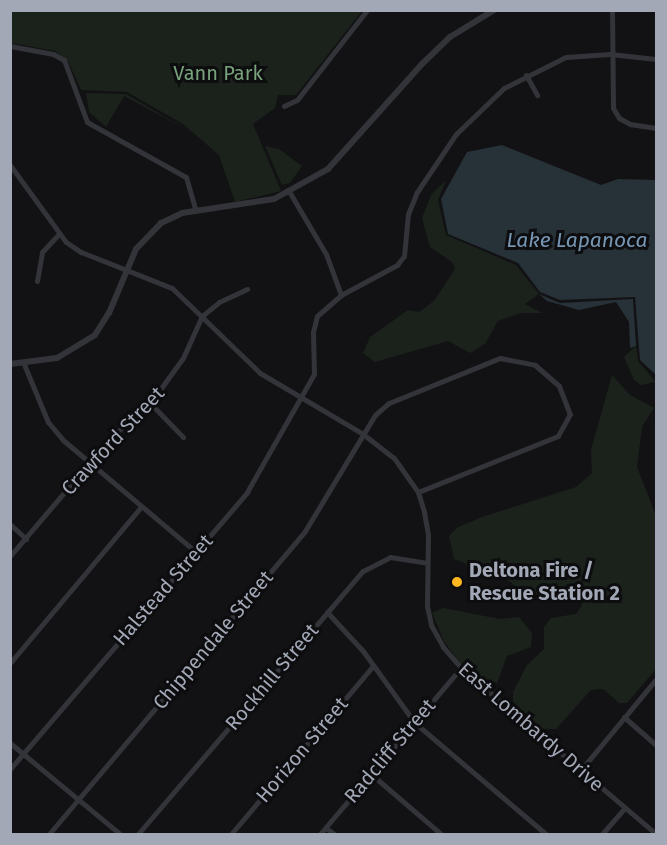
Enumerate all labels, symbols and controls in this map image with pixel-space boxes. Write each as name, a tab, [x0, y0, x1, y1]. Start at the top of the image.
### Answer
park label: Vann Park	[173, 61, 263, 85]
water label: Lake Lapanoca	[506, 227, 648, 253]
street label: Crawford Street	[57, 382, 169, 500]
street label: Halstead Street	[108, 529, 218, 651]
place label: Deltona Fire / Rescue Station 2	[469, 558, 620, 605]
street label: Chippendale Street	[148, 566, 278, 714]
marker: Deltona Fire / Rescue Station 2	[450, 575, 464, 589]
street label: Rockhill Street	[220, 619, 324, 735]
street label: East Lombardy Drive	[453, 657, 609, 797]
street label: Horizon Street	[251, 692, 353, 808]
street label: Radcliff Street	[339, 694, 441, 808]

